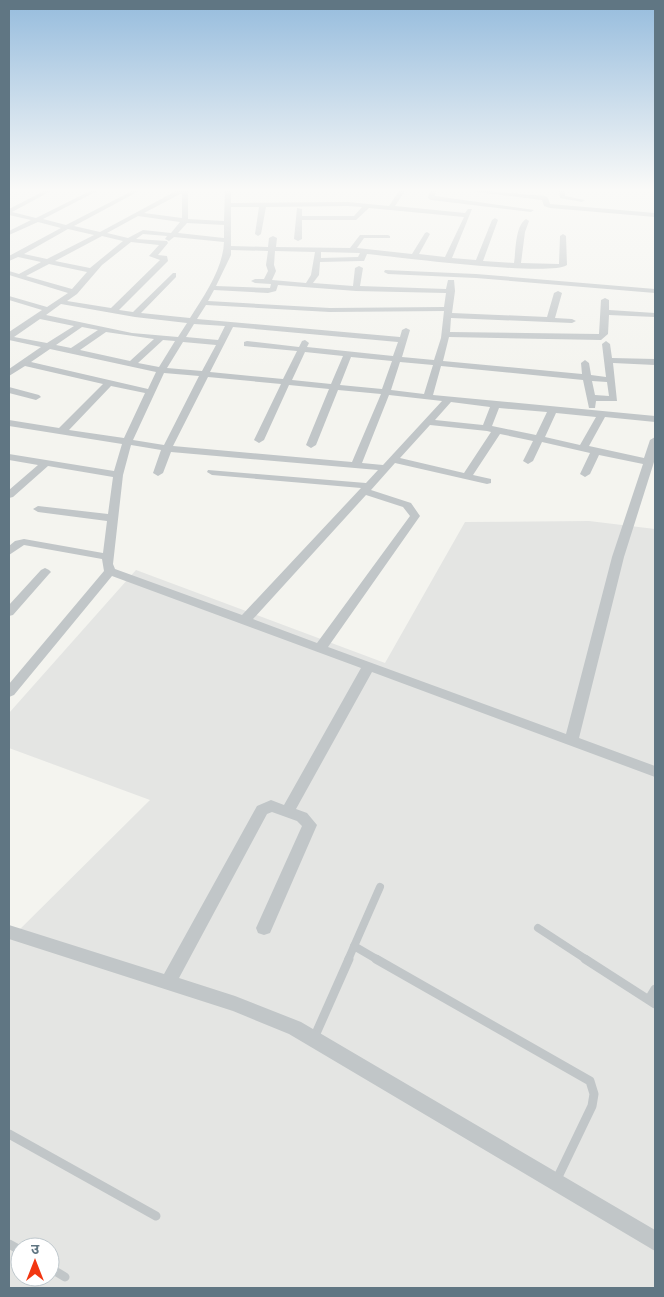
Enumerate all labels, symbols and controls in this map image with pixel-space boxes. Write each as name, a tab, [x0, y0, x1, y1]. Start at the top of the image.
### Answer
north arrow	[10, 1237, 60, 1287]
text: उ	[31, 1242, 40, 1259]

